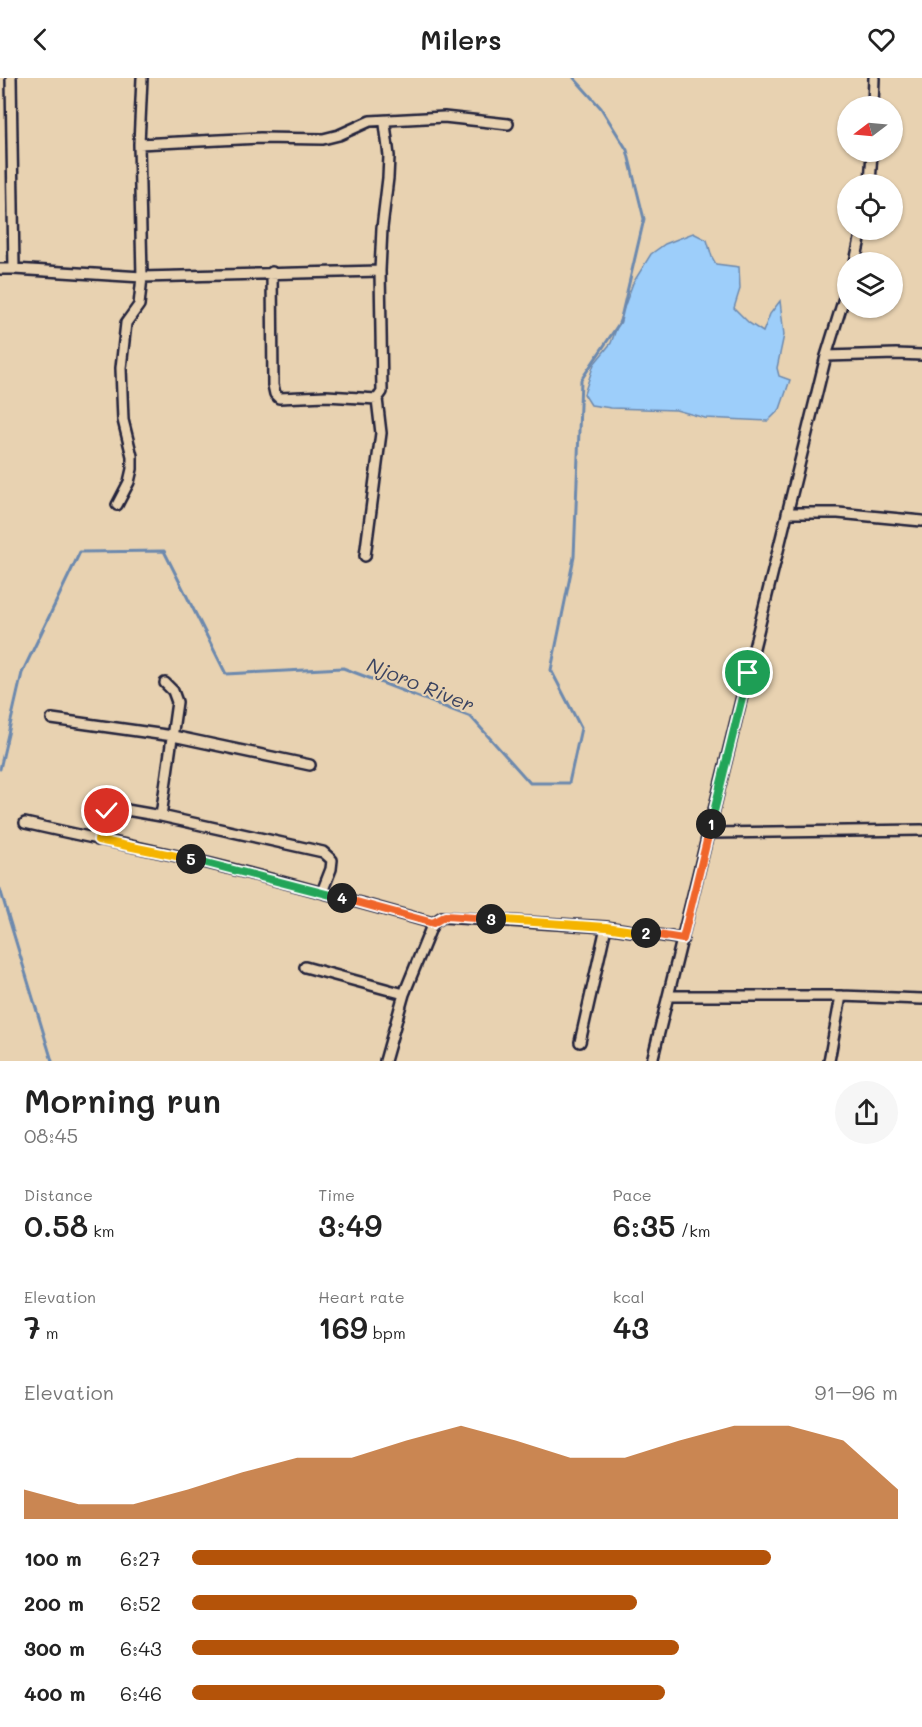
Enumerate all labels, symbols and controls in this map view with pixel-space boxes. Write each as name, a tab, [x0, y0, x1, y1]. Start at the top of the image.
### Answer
text: Milers	[420, 22, 502, 57]
icon: back	[24, 23, 57, 56]
icon: heart	[865, 23, 898, 56]
north arrow	[837, 96, 903, 162]
map controls	[837, 96, 903, 318]
button: locate	[837, 174, 903, 240]
button: layers	[837, 252, 903, 318]
pin	[722, 647, 773, 698]
water label: Njoro River	[363, 651, 479, 717]
icon: arrive	[731, 656, 764, 689]
pin	[81, 785, 132, 836]
icon: check	[90, 794, 123, 827]
pin: 1	[696, 809, 726, 839]
text: 1	[707, 813, 715, 834]
pin: 5	[176, 844, 206, 874]
text: 5	[186, 848, 196, 869]
pin: 4	[327, 883, 357, 913]
text: 4	[337, 887, 347, 908]
pin: 3	[476, 904, 506, 934]
text: 3	[486, 908, 496, 929]
pin: 2	[631, 918, 661, 948]
text: 2	[642, 922, 650, 943]
text: Morning run	[24, 1078, 221, 1121]
button: share	[835, 1081, 898, 1144]
text: 08:45	[24, 1122, 78, 1148]
text: Distance	[24, 1184, 93, 1205]
text: Time	[318, 1184, 355, 1205]
text: Pace	[613, 1184, 652, 1205]
text: 0.58	[24, 1205, 88, 1245]
text: 3:49	[318, 1205, 382, 1245]
text: 6:35	[613, 1205, 676, 1245]
text: km	[88, 1220, 115, 1241]
text: /km	[676, 1220, 710, 1241]
text: Elevation	[24, 1286, 96, 1307]
text: Heart rate	[318, 1286, 405, 1307]
text: kcal	[613, 1286, 645, 1307]
text: 7	[24, 1307, 41, 1347]
text: 169	[318, 1307, 368, 1347]
text: 43	[613, 1307, 649, 1347]
text: m	[41, 1322, 59, 1343]
text: bpm	[368, 1322, 406, 1343]
text: Elevation	[24, 1379, 114, 1405]
text: 91–96 m	[815, 1379, 898, 1405]
text: 100 m	[24, 1545, 82, 1571]
text: 6:27	[120, 1545, 161, 1571]
text: 200 m	[24, 1590, 84, 1616]
text: 6:52	[120, 1590, 161, 1616]
text: 300 m	[24, 1635, 85, 1661]
text: 6:43	[120, 1635, 162, 1661]
text: 400 m	[24, 1680, 85, 1706]
text: 6:46	[120, 1680, 162, 1706]

